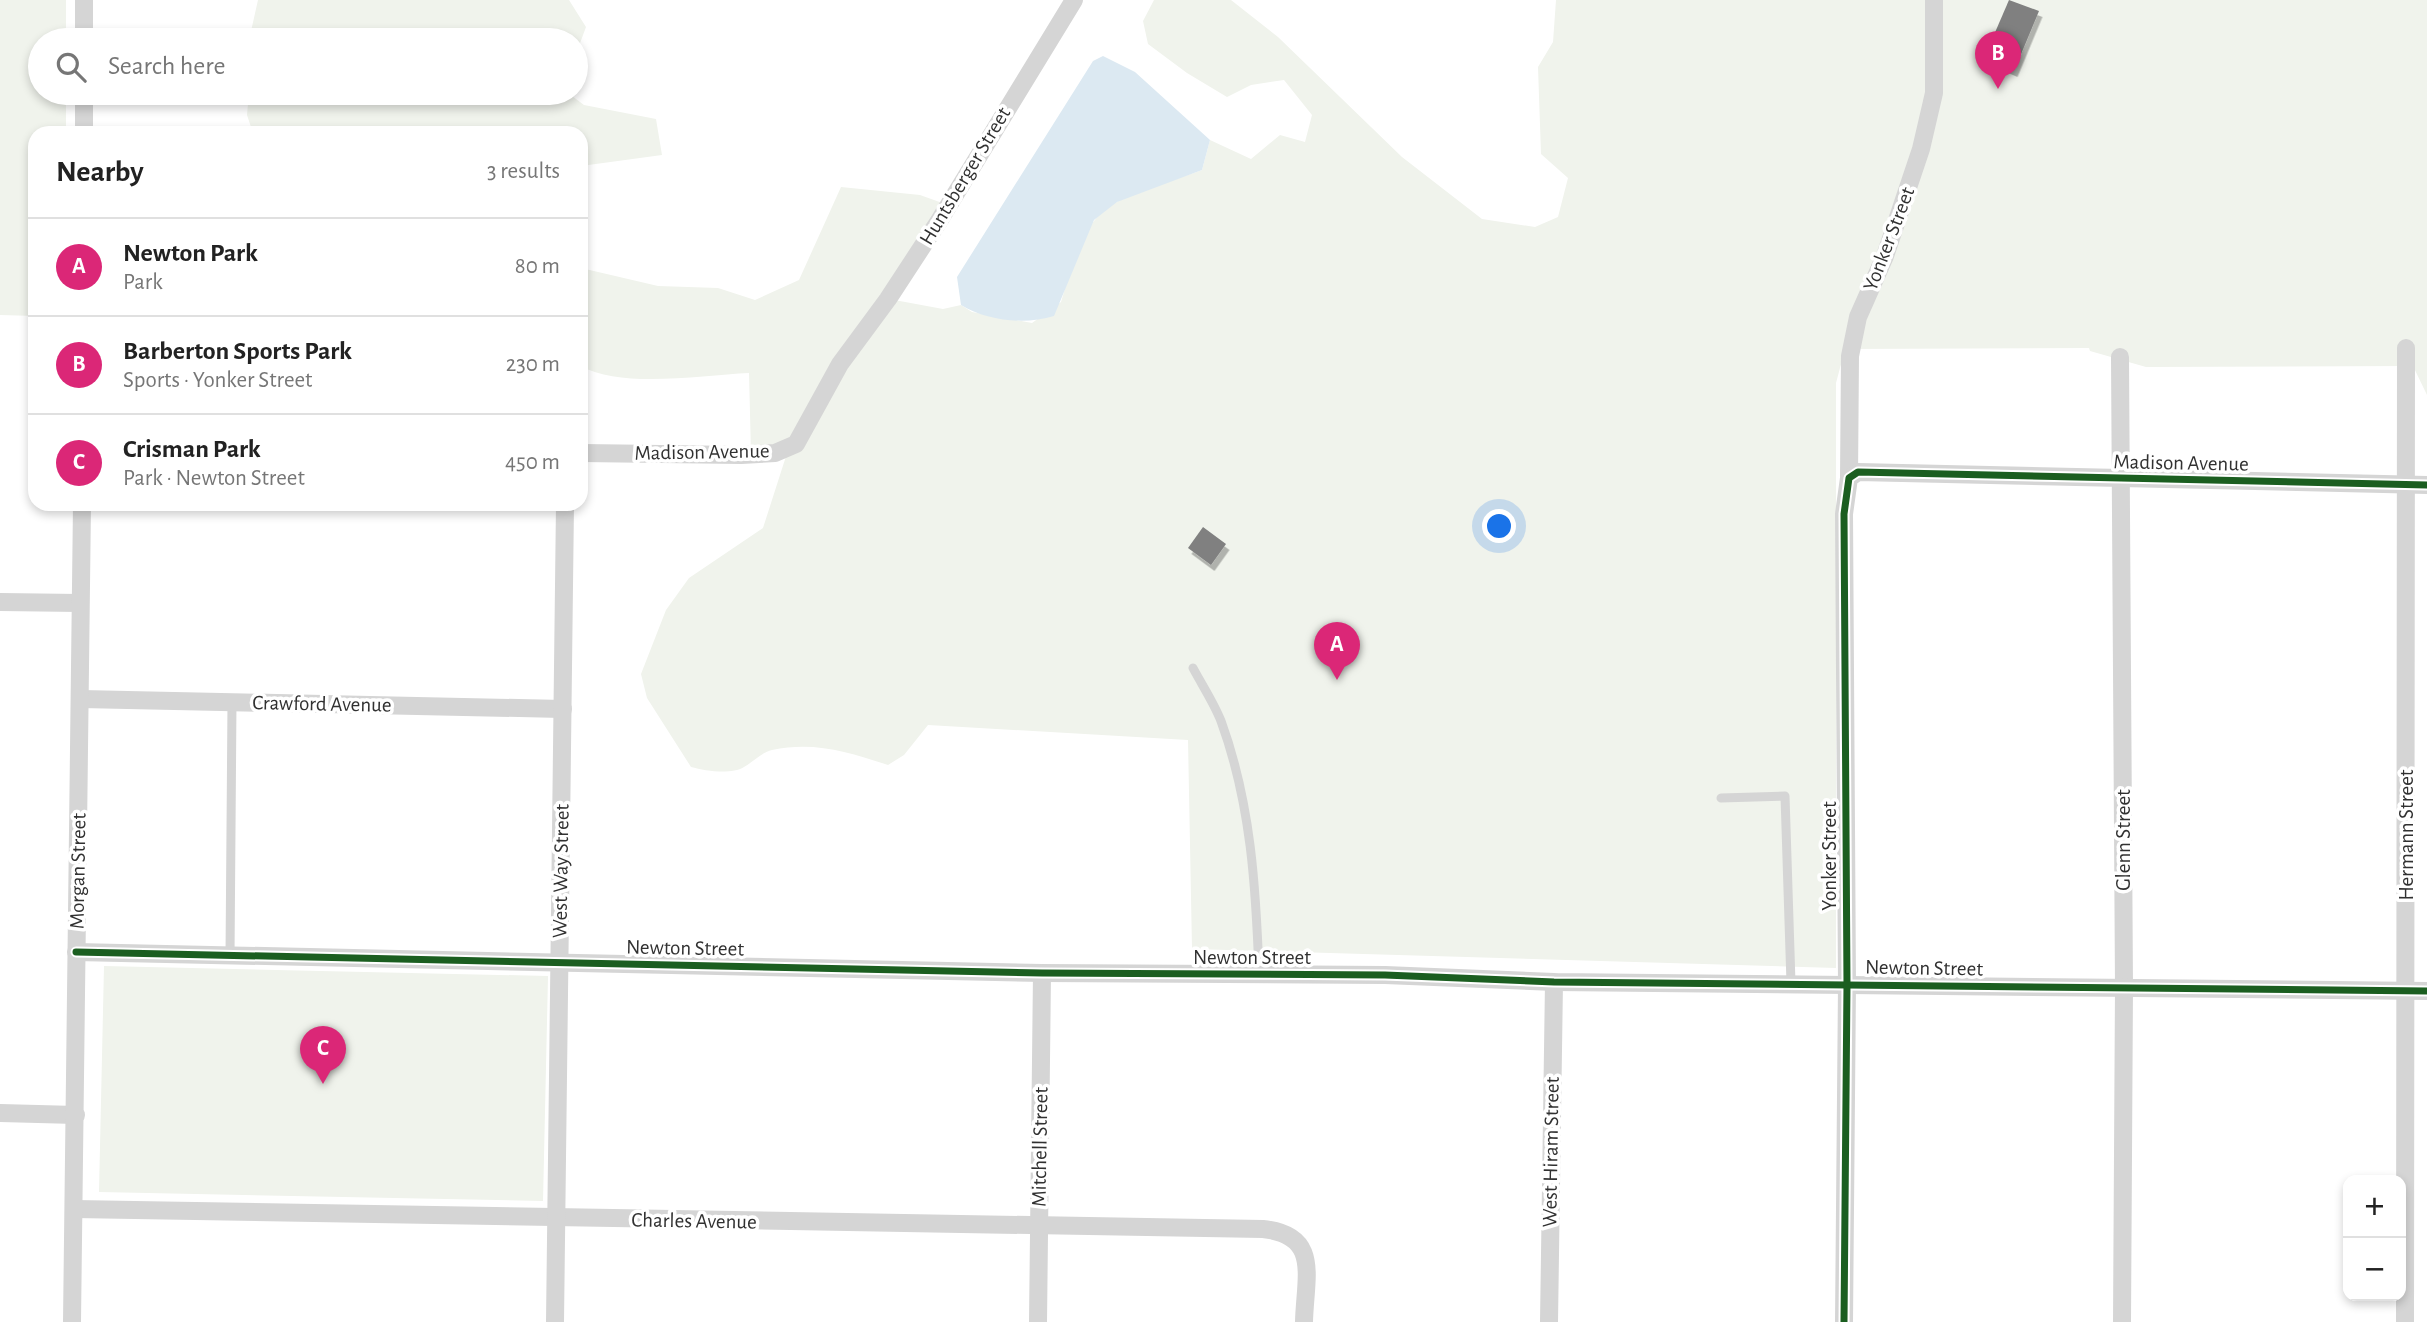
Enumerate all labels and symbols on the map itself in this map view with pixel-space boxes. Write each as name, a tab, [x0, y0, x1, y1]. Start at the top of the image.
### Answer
pin: B	[1975, 31, 2021, 89]
street label: Huntsberger Street	[916, 103, 1015, 249]
street label: Yonker Street	[1860, 184, 1918, 294]
street label: Madison Avenue	[634, 440, 770, 464]
street label: Madison Avenue	[2113, 451, 2249, 475]
your location	[1482, 509, 1516, 543]
pin: A	[1314, 622, 1360, 680]
street label: Crawford Avenue	[252, 692, 392, 716]
street label: Hermann Street	[2396, 769, 2417, 901]
street label: Glenn Street	[2113, 789, 2134, 891]
street label: Yonker Street	[1819, 801, 1840, 911]
street label: West Way Street	[549, 803, 573, 938]
street label: Morgan Street	[66, 812, 90, 929]
street label: Newton Street	[626, 936, 744, 960]
street label: Newton Street	[1193, 947, 1311, 968]
street label: Newton Street	[1865, 956, 1983, 980]
pin: C	[300, 1026, 346, 1084]
street label: West Hiram Street	[1539, 1076, 1563, 1227]
street label: Mitchell Street	[1028, 1087, 1052, 1207]
street label: Charles Avenue	[631, 1209, 757, 1233]

